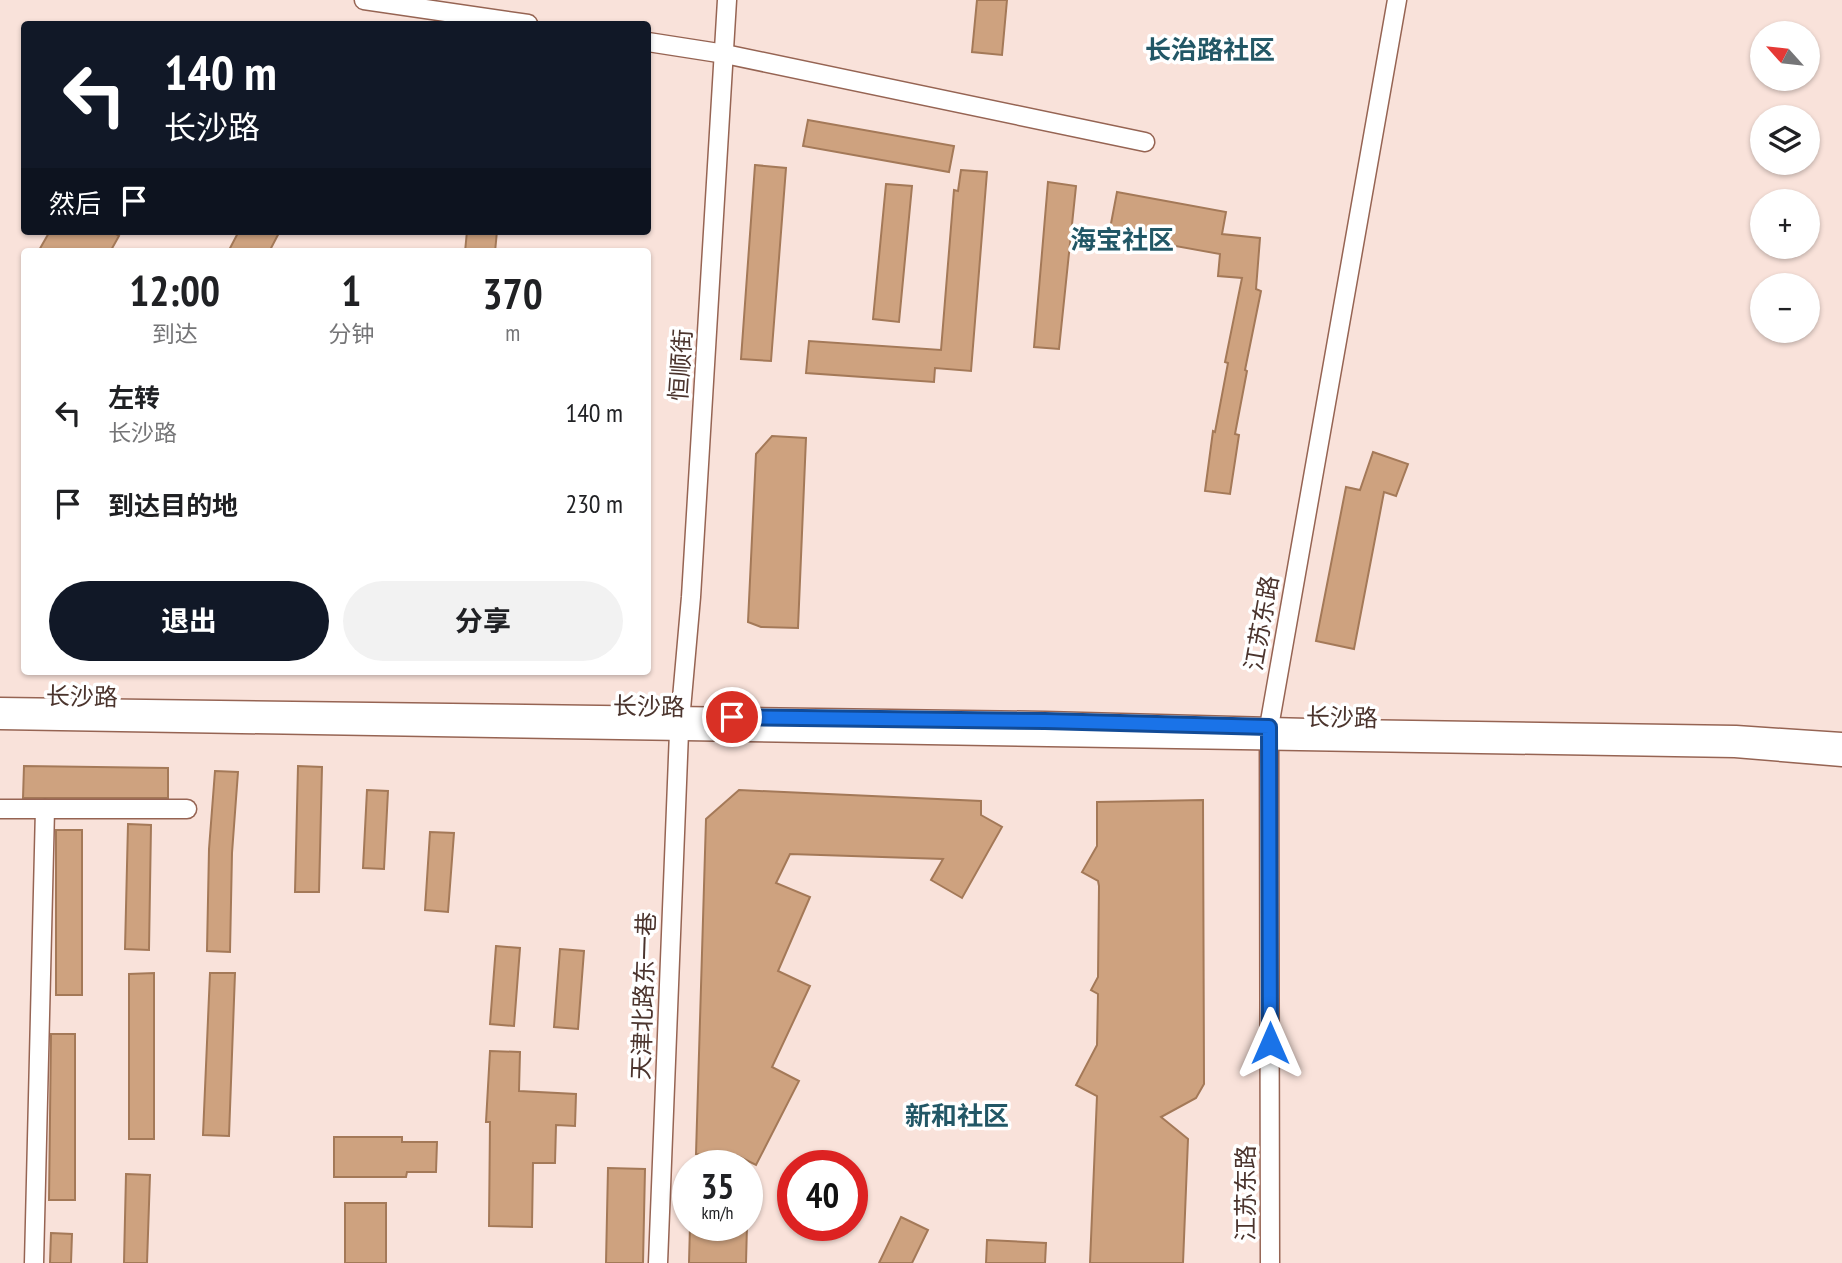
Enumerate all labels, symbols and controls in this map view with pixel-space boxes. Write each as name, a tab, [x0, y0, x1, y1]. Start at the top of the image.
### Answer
north arrow	[1750, 21, 1820, 91]
map controls	[1750, 21, 1820, 343]
district label: 长治路社区	[1145, 33, 1275, 66]
text: 140 m	[164, 40, 277, 104]
icon: left	[49, 49, 140, 140]
button: layers	[1750, 105, 1820, 175]
text: 长沙路	[164, 106, 260, 148]
icon: arrive	[115, 182, 153, 220]
text: 然后	[49, 187, 101, 220]
button: +	[1750, 189, 1820, 259]
district label: 海宝社区	[1070, 223, 1174, 256]
text: 12:00	[129, 263, 220, 318]
text: 1	[341, 263, 361, 318]
text: 370	[483, 266, 543, 321]
button: −	[1750, 273, 1820, 343]
text: m	[505, 318, 520, 347]
text: 到达	[152, 319, 198, 348]
text: 分钟	[328, 319, 374, 348]
street label: 恒顺街	[663, 328, 698, 402]
text: 左转	[108, 381, 160, 414]
icon: left	[49, 394, 87, 432]
text: 140 m	[565, 396, 623, 429]
text: 长沙路	[108, 418, 177, 447]
icon: arrive	[49, 485, 87, 523]
text: 230 m	[565, 487, 623, 520]
text: 到达目的地	[108, 489, 238, 522]
street label: 江苏东路	[1238, 573, 1285, 673]
button: 退出	[49, 581, 329, 661]
button: 分享	[343, 581, 623, 661]
street label: 长沙路	[46, 680, 118, 713]
pin	[702, 687, 762, 747]
street label: 长沙路	[613, 690, 685, 723]
icon: arrive	[713, 698, 751, 736]
street label: 长沙路	[1306, 701, 1378, 734]
street label: 天津北路东一巷	[625, 911, 662, 1080]
position arrow	[1233, 1006, 1307, 1080]
district label: 新和社区	[905, 1099, 1009, 1132]
street label: 江苏东路	[1230, 1145, 1261, 1241]
speed limit sign: 40	[777, 1150, 868, 1241]
text: 35	[701, 1163, 734, 1209]
text: km/h	[702, 1201, 733, 1224]

